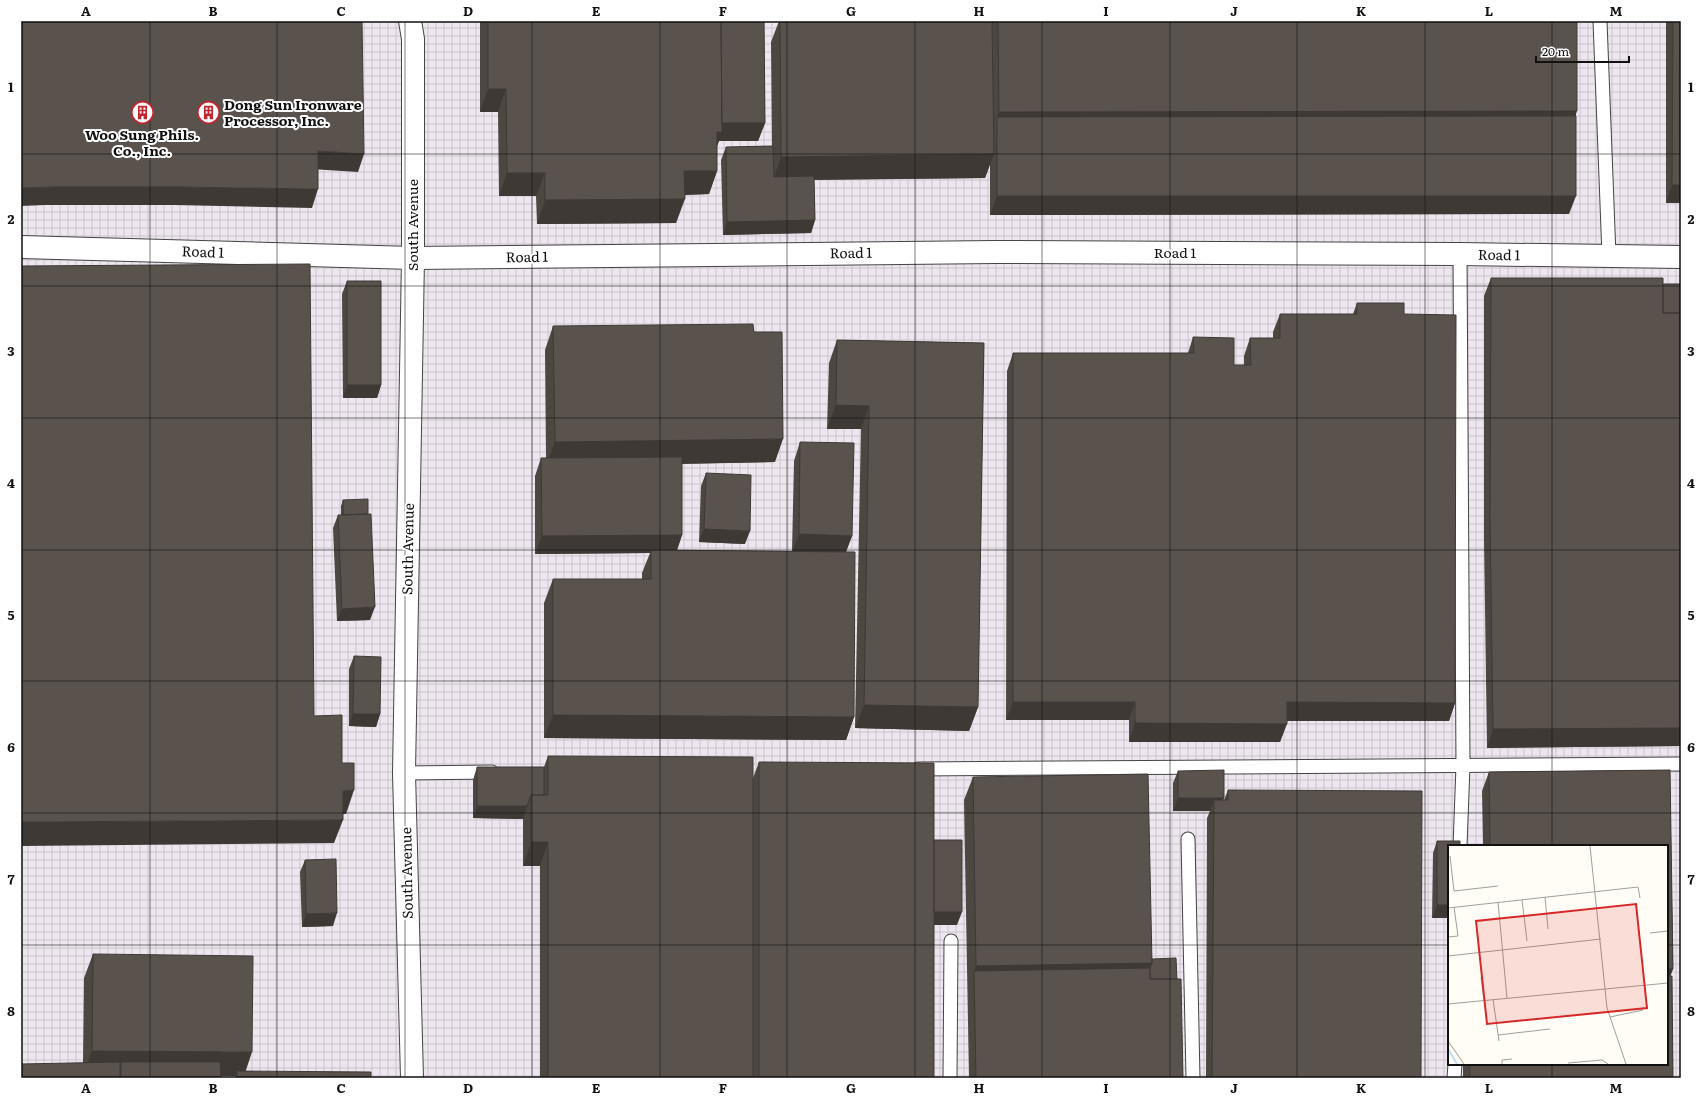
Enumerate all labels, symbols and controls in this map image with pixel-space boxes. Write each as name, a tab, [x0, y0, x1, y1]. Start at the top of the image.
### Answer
text: A	[81, 1, 91, 20]
text: B	[209, 1, 218, 20]
text: C	[336, 1, 346, 20]
text: D	[463, 1, 473, 20]
text: E	[592, 1, 601, 20]
text: F	[719, 1, 727, 20]
text: G	[846, 1, 856, 20]
text: H	[974, 1, 985, 20]
text: I	[1103, 1, 1109, 20]
text: J	[1230, 1, 1238, 20]
text: K	[1356, 1, 1367, 20]
text: L	[1485, 1, 1493, 20]
text: M	[1610, 1, 1623, 20]
scale bar	[1536, 38, 1629, 64]
text: 20 m	[1542, 42, 1569, 60]
text: 1	[8, 77, 14, 96]
text: 1	[1688, 77, 1694, 96]
place label: Dong Sun Ironware Processor, Inc.	[224, 94, 362, 130]
building icon: Woo Sung Phils. Co., Inc.	[129, 100, 155, 126]
building icon: Dong Sun Ironware Processor, Inc.	[196, 100, 222, 126]
place label: Woo Sung Phils. Co., Inc.	[85, 124, 199, 160]
street label: South Avenue	[402, 179, 422, 271]
text: 2	[8, 209, 15, 228]
text: 2	[1688, 209, 1695, 228]
street label: Road 1	[181, 240, 225, 262]
street label: Road 1	[830, 242, 873, 262]
street label: Road 1	[1154, 242, 1197, 262]
street label: Road 1	[1478, 244, 1521, 264]
street label: Road 1	[506, 246, 549, 266]
text: 3	[7, 341, 15, 360]
text: 3	[1687, 341, 1695, 360]
text: 4	[7, 473, 15, 492]
text: 4	[1687, 473, 1695, 492]
street label: South Avenue	[396, 503, 418, 595]
text: 5	[7, 605, 15, 624]
text: 5	[1687, 605, 1695, 624]
text: 6	[7, 737, 15, 756]
text: 6	[1687, 737, 1695, 756]
street label: South Avenue	[395, 827, 417, 919]
inset map	[1448, 845, 1668, 1065]
text: 7	[7, 869, 15, 888]
text: 7	[1687, 869, 1695, 888]
text: 8	[7, 1001, 15, 1020]
text: 8	[1687, 1001, 1695, 1020]
text: A	[81, 1078, 91, 1097]
text: B	[209, 1078, 218, 1097]
text: C	[336, 1078, 346, 1097]
text: D	[463, 1078, 473, 1097]
text: E	[592, 1078, 601, 1097]
text: F	[719, 1078, 727, 1097]
text: G	[846, 1078, 856, 1097]
text: H	[974, 1078, 985, 1097]
text: I	[1103, 1078, 1109, 1097]
text: J	[1230, 1078, 1238, 1097]
text: K	[1356, 1078, 1367, 1097]
text: L	[1485, 1078, 1493, 1097]
text: M	[1610, 1078, 1623, 1097]

